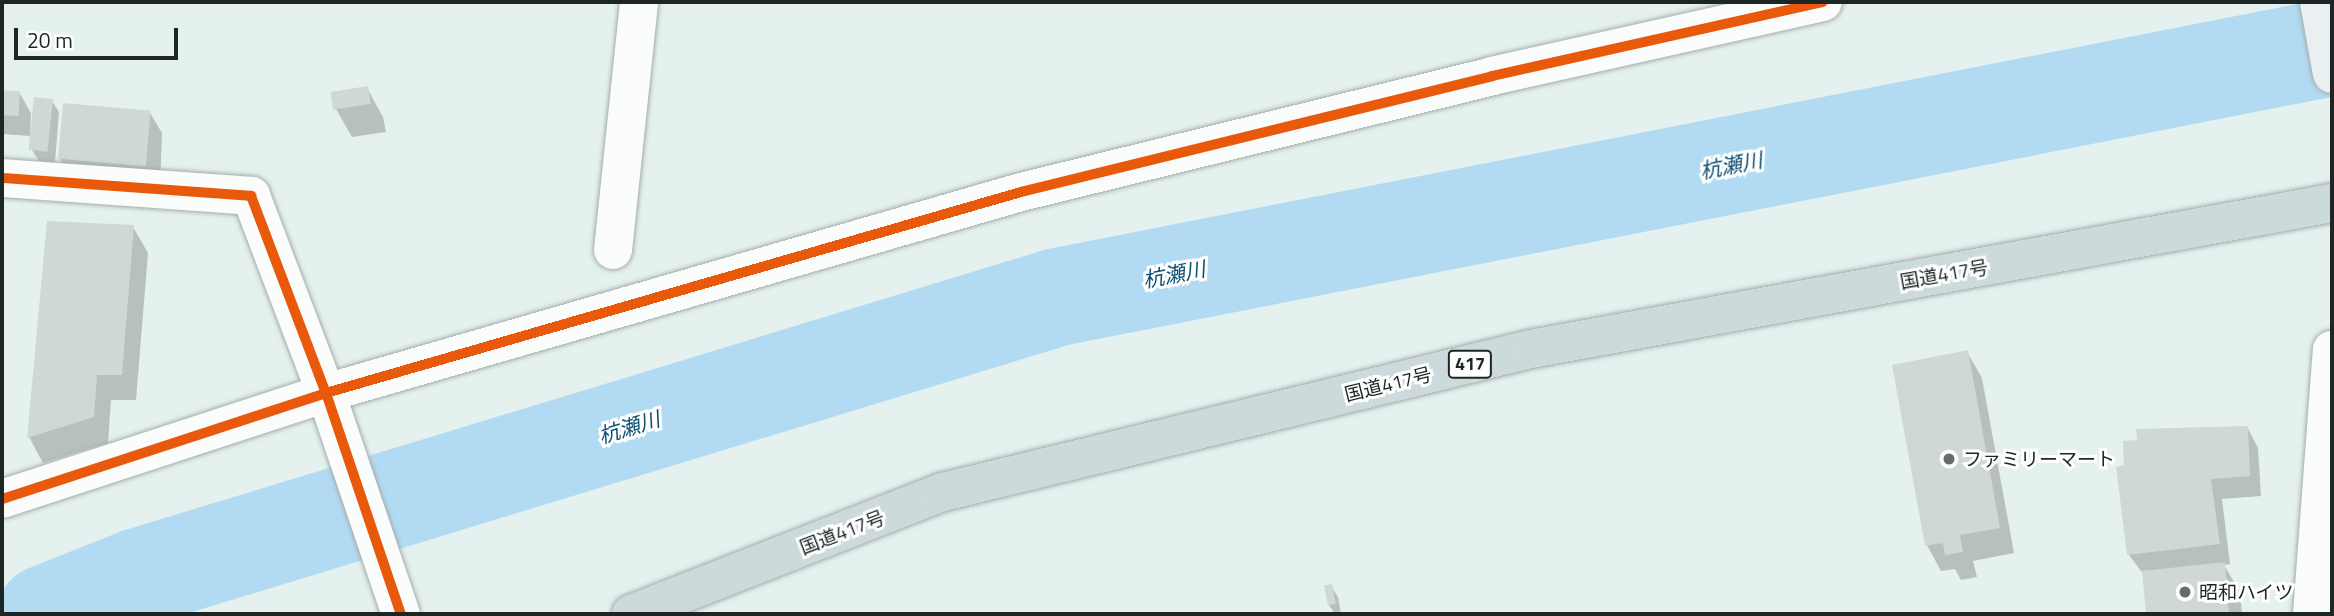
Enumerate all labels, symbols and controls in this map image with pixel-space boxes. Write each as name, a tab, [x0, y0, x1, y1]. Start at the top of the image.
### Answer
scale bar	[18, 14, 182, 58]
text: 20 m	[27, 24, 73, 56]
water label: 杭瀬川	[1698, 147, 1764, 183]
street label: 国道417号	[1898, 255, 1990, 293]
water label: 杭瀬川	[1141, 256, 1207, 292]
road number: 417	[1447, 350, 1493, 378]
street label: 国道417号	[1342, 362, 1434, 406]
water label: 杭瀬川	[595, 406, 663, 448]
place label: ファミリーマート	[1963, 448, 2115, 470]
marker: ファミリーマート	[1941, 451, 1957, 467]
street label: 国道417号	[796, 505, 888, 559]
place label: 昭和ハイツ	[2199, 581, 2294, 603]
marker: 昭和ハイツ	[2177, 584, 2193, 600]

